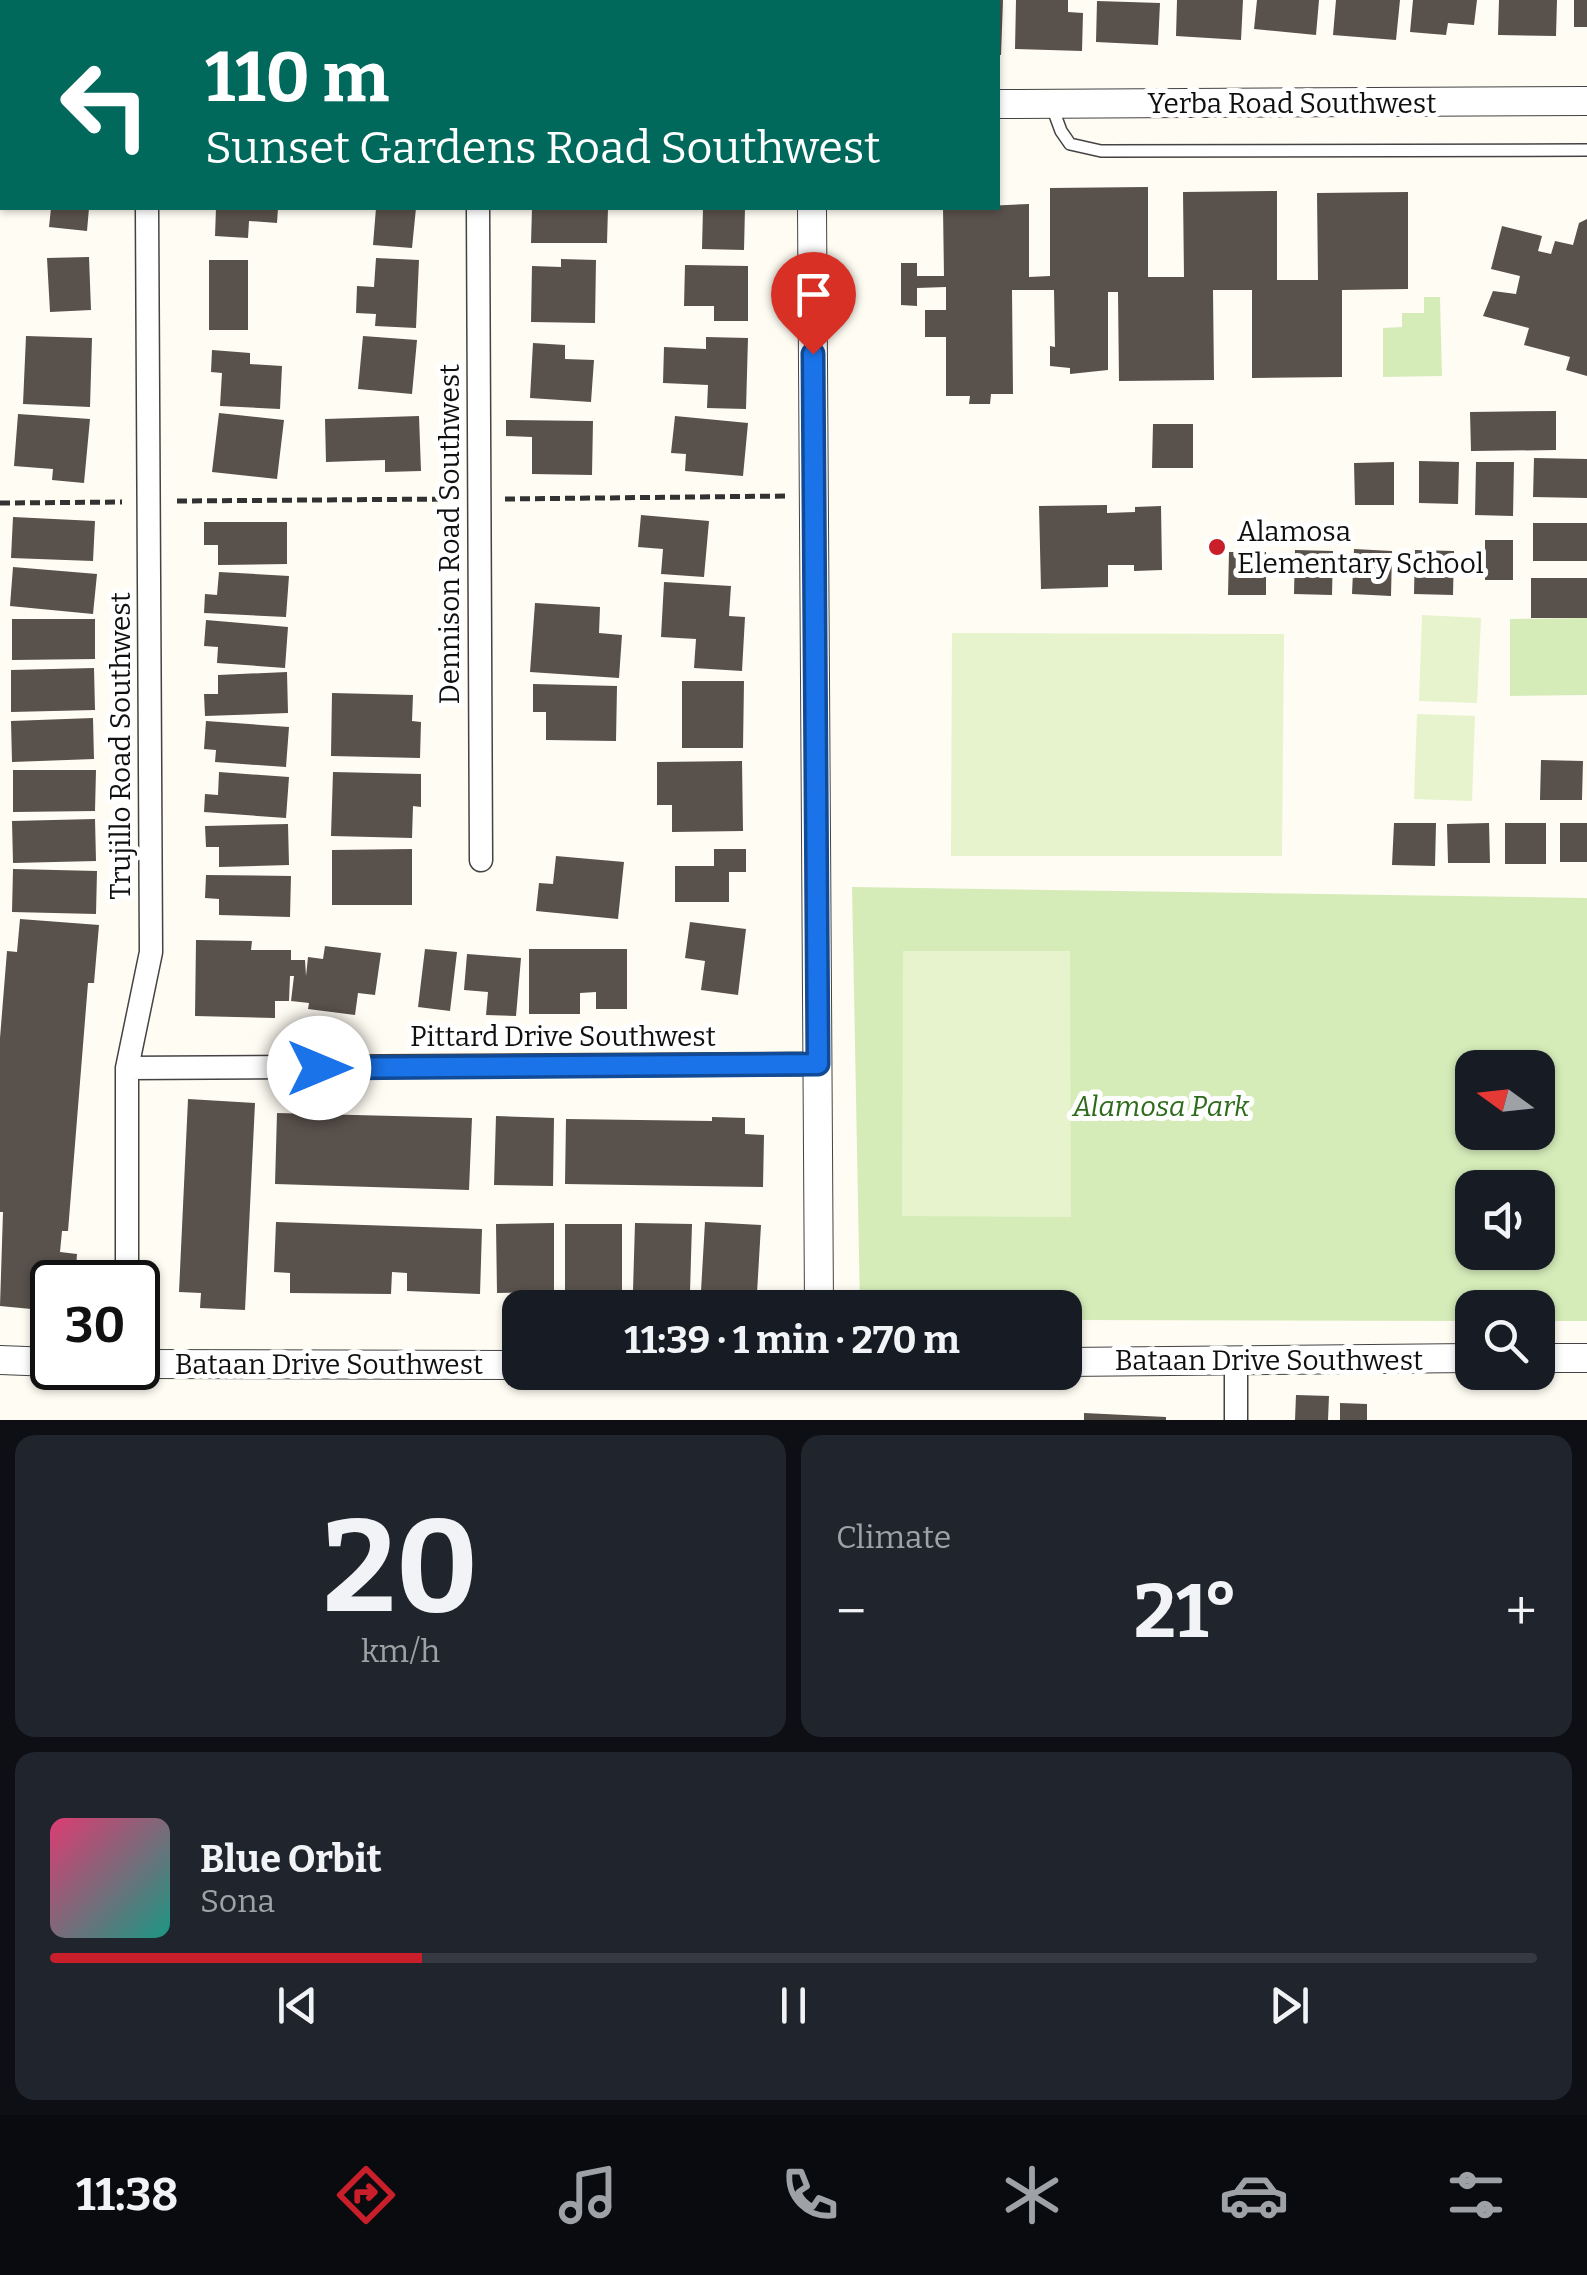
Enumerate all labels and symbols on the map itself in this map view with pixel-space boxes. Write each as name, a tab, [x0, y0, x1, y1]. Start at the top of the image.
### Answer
street label: Yerba Road Southwest	[1148, 87, 1436, 120]
pin	[771, 252, 856, 355]
street label: Dennison Road Southwest	[433, 364, 466, 704]
place label: Alamosa Elementary School	[1237, 515, 1484, 580]
marker: Alamosa Elementary School	[1206, 536, 1228, 558]
street label: Trujillo Road Southwest	[104, 592, 137, 900]
position arrow	[267, 1016, 371, 1120]
street label: Pittard Drive Southwest	[410, 1020, 716, 1053]
north arrow	[1455, 1050, 1555, 1150]
park label: Alamosa Park	[1071, 1090, 1250, 1123]
speed limit sign: 30	[30, 1260, 160, 1390]
street label: Bataan Drive Southwest	[1115, 1344, 1423, 1377]
street label: Bataan Drive Southwest	[175, 1348, 483, 1381]

